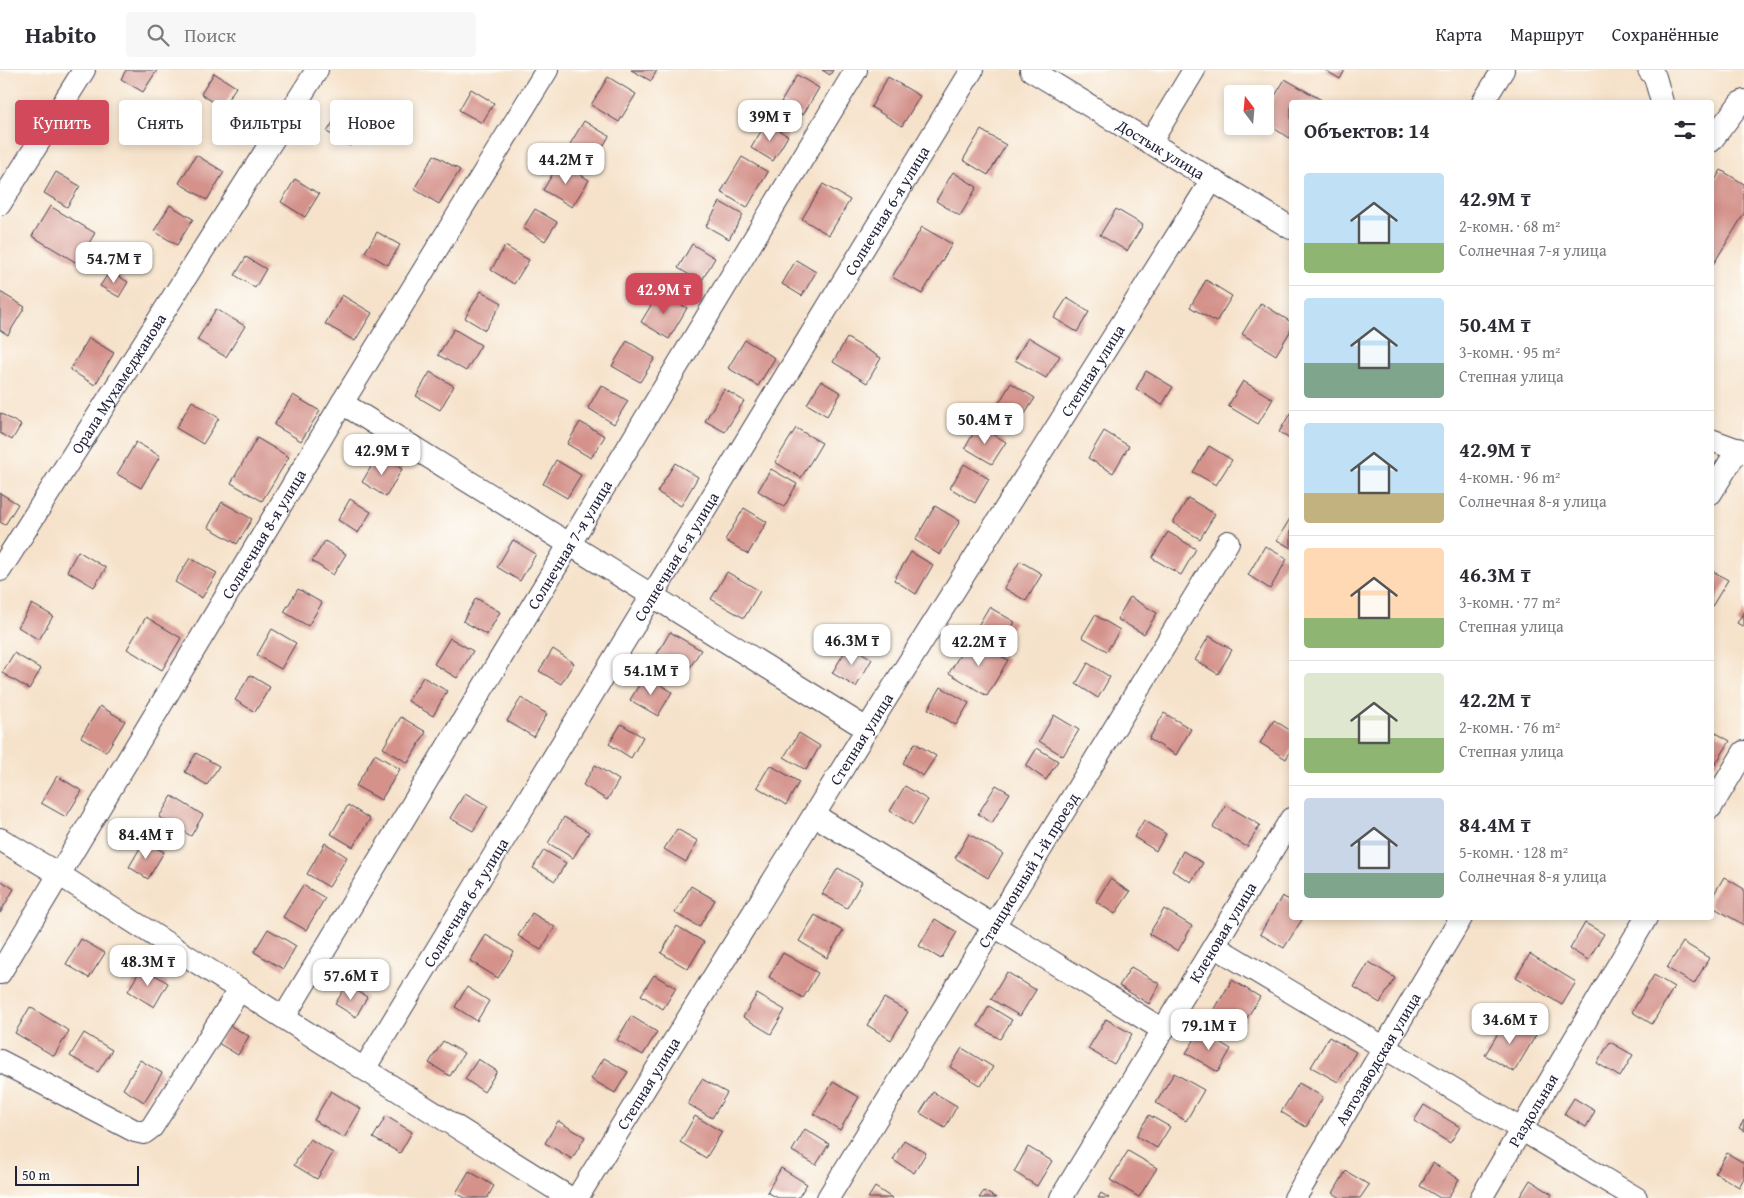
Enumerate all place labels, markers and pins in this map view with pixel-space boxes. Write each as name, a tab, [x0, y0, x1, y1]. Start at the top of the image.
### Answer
pin: 39M ₸	[735, 100, 805, 142]
pin: 44.2M ₸	[520, 142, 612, 185]
pin: 54.7M ₸	[68, 242, 160, 284]
pin: 42.9M ₸	[618, 272, 710, 315]
pin: 50.4M ₸	[939, 402, 1031, 445]
pin: 42.9M ₸	[336, 434, 428, 476]
pin: 46.3M ₸	[806, 624, 898, 666]
pin: 42.2M ₸	[933, 624, 1025, 667]
pin: 54.1M ₸	[605, 654, 697, 696]
pin: 84.4M ₸	[100, 818, 192, 860]
pin: 48.3M ₸	[102, 944, 194, 987]
pin: 57.6M ₸	[305, 958, 397, 1001]
pin: 34.6M ₸	[1464, 1002, 1556, 1045]
pin: 79.1M ₸	[1163, 1008, 1255, 1051]

